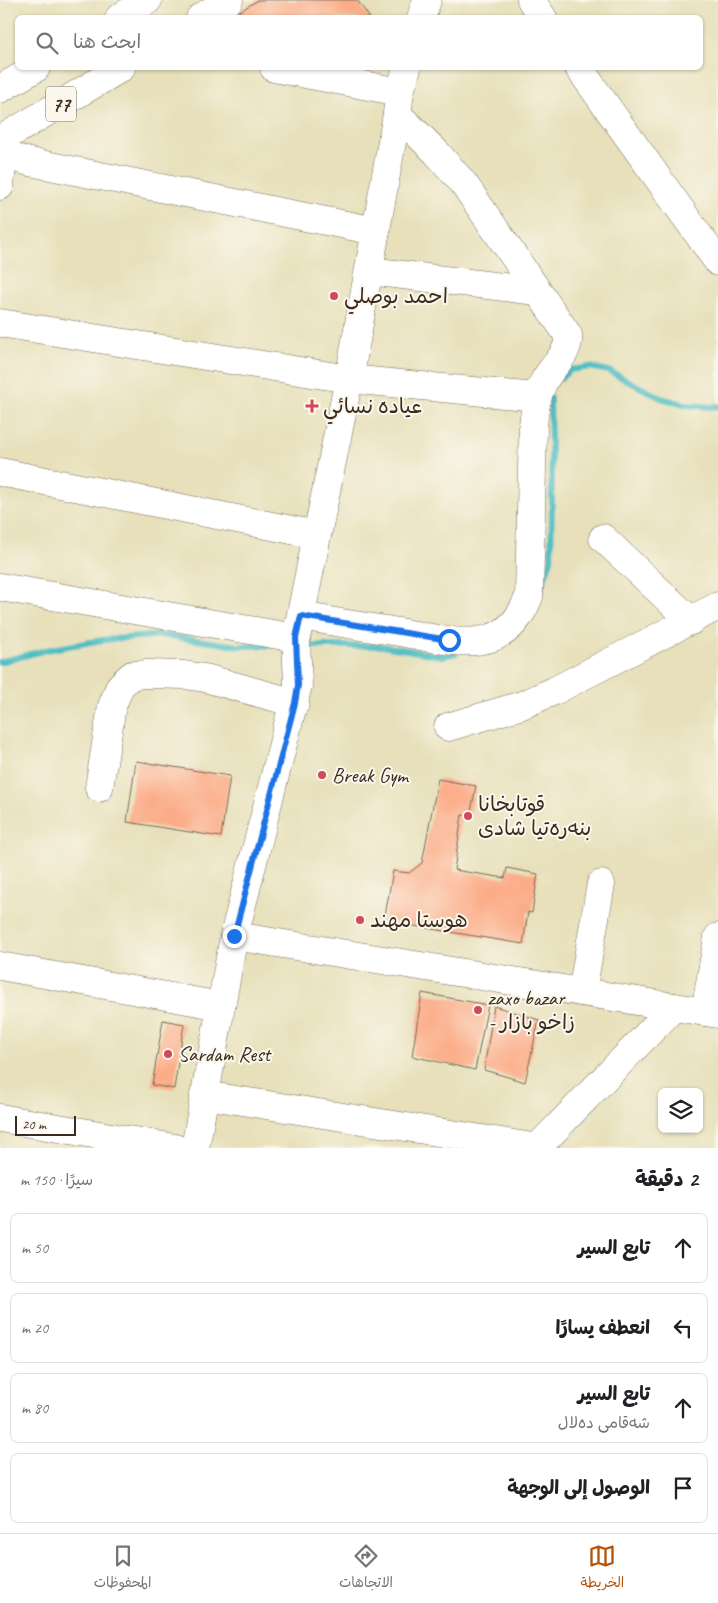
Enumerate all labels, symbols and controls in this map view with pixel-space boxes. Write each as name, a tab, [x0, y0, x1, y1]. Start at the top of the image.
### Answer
search box	[15, 15, 703, 70]
icon: search	[33, 29, 61, 57]
text: ابحث هنا	[73, 30, 141, 54]
road number: 77	[46, 86, 76, 122]
place label: احمد بوصلي	[344, 283, 448, 315]
marker: احمد بوصلي	[328, 290, 340, 302]
place label: عياده نسائي	[323, 393, 422, 425]
marker: عياده نسائي	[305, 399, 319, 413]
route start	[438, 629, 461, 652]
place label: Break Gym	[332, 762, 410, 788]
marker: Break Gym	[316, 769, 328, 781]
place label: قوتابخانا بنەرەتیا شادی	[478, 791, 591, 841]
marker: قوتابخانا بنەرەتیا شادی	[462, 810, 474, 822]
place label: هوستا مهند	[370, 907, 468, 933]
marker: هوستا مهند	[354, 914, 366, 926]
route end	[223, 925, 246, 948]
place label: zaxo bazar - زاخو بازار	[488, 985, 575, 1035]
marker: zaxo bazar - زاخو بازار	[472, 1004, 484, 1016]
place label: Sardam Rest	[178, 1041, 272, 1067]
marker: Sardam Rest	[162, 1048, 174, 1060]
map controls	[658, 1088, 703, 1133]
button: layers	[658, 1088, 703, 1133]
scale bar	[15, 1113, 76, 1136]
text: 20 m	[22, 1116, 46, 1133]
text: 2 دقيقة	[635, 1166, 698, 1192]
text: سيرًا · 150 m	[20, 1170, 93, 1190]
icon: ahead	[669, 1234, 697, 1262]
text: تابع السير	[578, 1236, 650, 1260]
text: 50 m	[21, 1238, 48, 1258]
icon: left	[669, 1314, 697, 1342]
text: انعطف يسارًا	[556, 1316, 650, 1340]
text: 20 m	[21, 1318, 48, 1338]
text: تابع السير	[578, 1382, 650, 1406]
icon: ahead	[669, 1394, 697, 1422]
text: 80 m	[21, 1398, 48, 1418]
text: شەقامی دەلال	[558, 1413, 650, 1433]
icon: arrive	[669, 1474, 697, 1502]
text: الوصول إلى الوجهة	[507, 1476, 650, 1500]
tab: المحفوظات	[94, 1542, 151, 1595]
tab: الاتجاهات	[339, 1542, 393, 1595]
tab: الخريطة	[581, 1542, 624, 1595]

